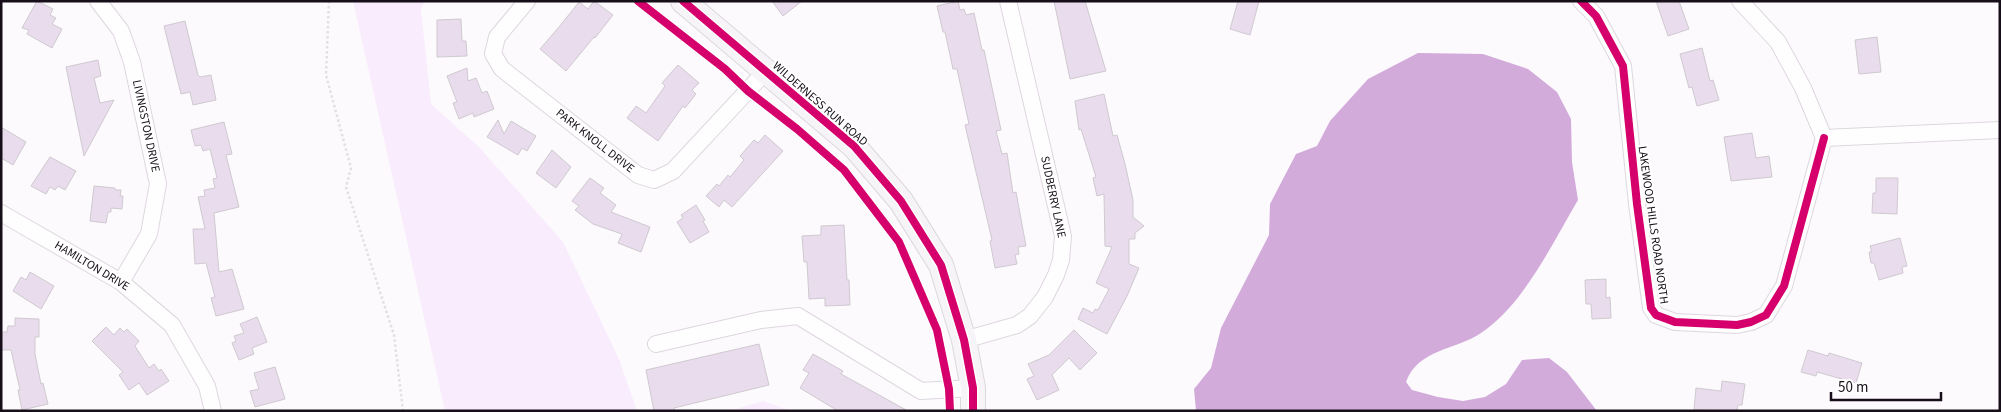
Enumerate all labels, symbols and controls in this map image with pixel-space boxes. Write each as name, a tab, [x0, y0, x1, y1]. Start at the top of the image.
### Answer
street label: WILDERNESS RUN ROAD	[769, 58, 871, 150]
street label: LIVINGSTON DRIVE	[128, 78, 164, 174]
street label: PARK KNOLL DRIVE	[552, 105, 638, 177]
street label: LAKEWOOD HILLS ROAD NORTH	[1633, 145, 1673, 305]
street label: SUDBERRY LANE	[1036, 155, 1070, 239]
street label: HAMILTON DRIVE	[51, 237, 133, 295]
scale bar	[1831, 370, 1941, 402]
text: 50 m	[1838, 377, 1868, 398]

